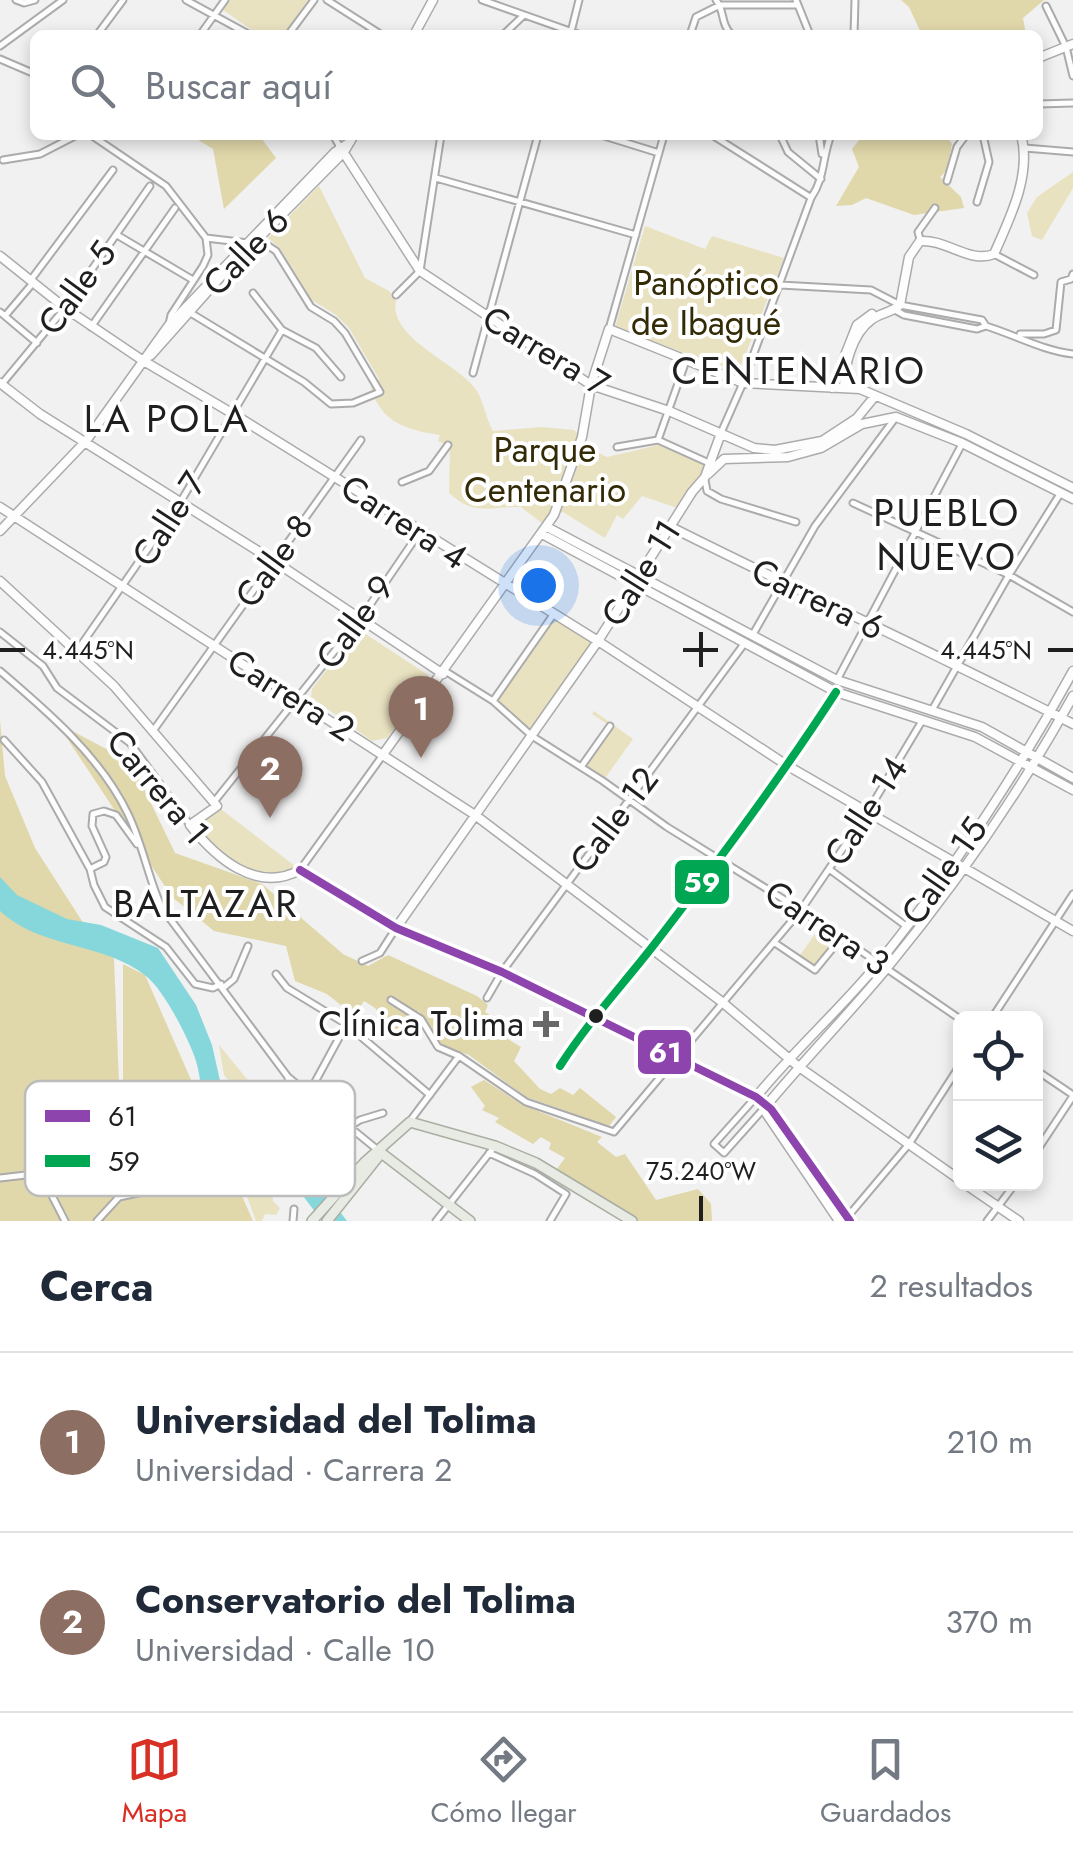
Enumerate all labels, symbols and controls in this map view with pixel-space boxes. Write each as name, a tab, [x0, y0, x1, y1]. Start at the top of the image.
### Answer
search box	[30, 30, 1043, 140]
icon: search	[65, 58, 120, 113]
text: Buscar aquí	[145, 58, 332, 113]
street label: Calle 6	[191, 197, 301, 307]
street label: Calle 5	[26, 231, 128, 345]
park label: Panóptico de Ibagué	[631, 258, 781, 348]
street label: Carrera 7	[473, 294, 619, 409]
district label: CENTENARIO	[671, 343, 927, 398]
district label: LA POLA	[84, 391, 250, 446]
park label: Parque Centenario	[464, 425, 626, 515]
street label: Calle 7	[120, 461, 219, 576]
street label: Carrera 4	[331, 462, 477, 582]
district label: PUEBLO NUEVO	[873, 485, 1021, 584]
street label: Calle 8	[223, 504, 325, 618]
street label: Calle 11	[589, 510, 693, 636]
street label: Carrera 6	[743, 545, 893, 653]
your location	[513, 560, 564, 611]
street label: Calle 9	[304, 565, 406, 679]
text: 4.445°N	[42, 632, 134, 668]
text: 4.445°N	[940, 632, 1032, 668]
street label: Carrera 2	[218, 636, 364, 754]
pin: 1	[388, 676, 454, 758]
street label: Carrera 1	[95, 718, 221, 856]
pin: 2	[238, 736, 302, 818]
street label: Calle 14	[812, 746, 920, 876]
street label: Calle 12	[558, 757, 670, 883]
street label: Calle 15	[889, 807, 999, 935]
line badge: 59	[673, 858, 731, 906]
text: 59	[684, 862, 720, 903]
street label: Carrera 3	[755, 868, 899, 988]
district label: BALTAZAR	[113, 876, 299, 931]
place label: Clínica Tolima	[318, 999, 524, 1049]
unlabelled marker	[586, 1006, 606, 1026]
marker: Clínica Tolima	[533, 1011, 559, 1037]
map controls	[953, 1011, 1043, 1191]
button: locate	[953, 1011, 1043, 1101]
line badge: 61	[636, 1028, 693, 1076]
text: 61	[649, 1032, 681, 1073]
legend	[25, 1081, 355, 1196]
text: 61	[108, 1096, 137, 1137]
button: layers	[953, 1101, 1043, 1191]
text: 59	[108, 1141, 140, 1182]
text: 75.240°W	[646, 1153, 756, 1189]
text: Cerca	[40, 1256, 154, 1317]
text: 2 resultados	[869, 1263, 1033, 1309]
text: Universidad del Tolima	[135, 1392, 537, 1447]
text: 1	[64, 1419, 81, 1465]
text: 210 m	[947, 1419, 1033, 1465]
text: Universidad · Carrera 2	[135, 1447, 453, 1493]
text: Conservatorio del Tolima	[135, 1572, 576, 1627]
text: 2	[62, 1599, 83, 1645]
text: 370 m	[945, 1599, 1033, 1645]
text: Universidad · Calle 10	[135, 1627, 435, 1673]
tab: Mapa	[122, 1732, 187, 1833]
tab: Cómo llegar	[430, 1732, 577, 1833]
tab: Guardados	[820, 1732, 951, 1833]

